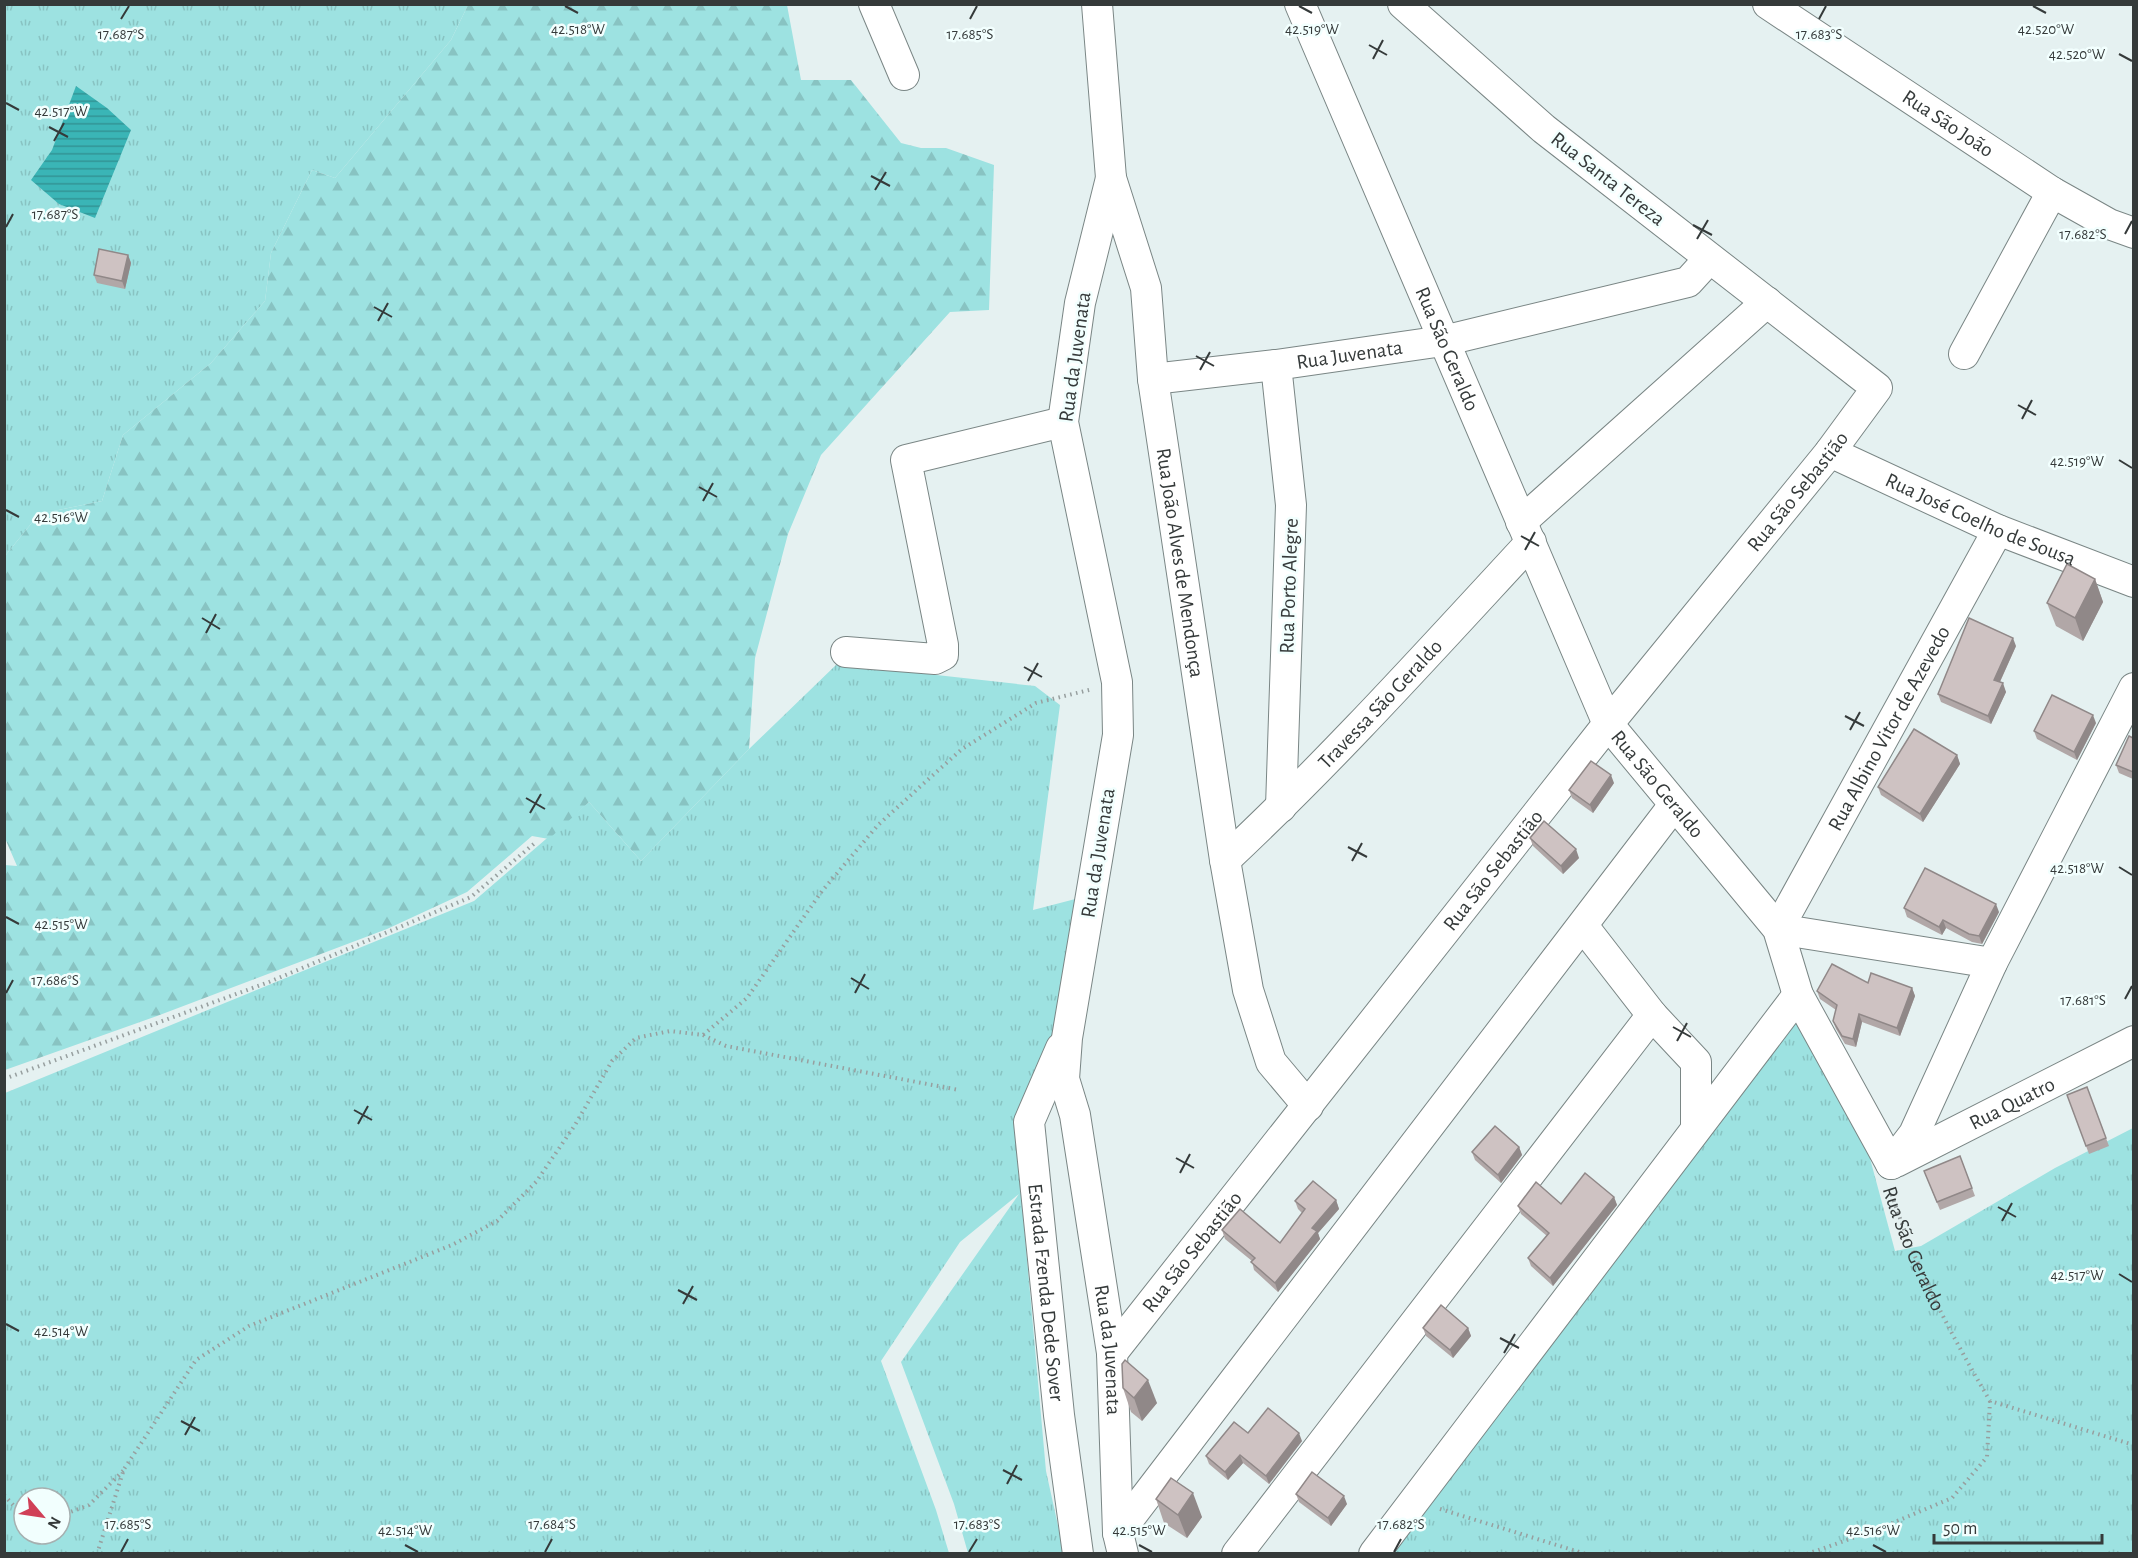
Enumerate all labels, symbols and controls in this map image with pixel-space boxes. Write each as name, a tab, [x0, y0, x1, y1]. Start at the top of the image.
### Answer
text: 42.518°W	[551, 22, 606, 37]
text: 42.519°W	[1285, 22, 1340, 37]
text: 42.520°W	[2018, 22, 2075, 37]
text: 17.687°S	[98, 27, 144, 42]
text: 17.685°S	[947, 27, 993, 42]
text: 17.683°S	[1796, 27, 1842, 42]
text: 42.520°W	[2049, 47, 2106, 62]
street label: Rua São João	[1899, 86, 1997, 161]
text: 42.517°W	[34, 104, 88, 119]
street label: Rua Santa Tereza	[1547, 128, 1669, 230]
text: 17.687°S	[32, 207, 78, 222]
text: 17.682°S	[2059, 227, 2107, 242]
street label: Rua São Geraldo	[1412, 284, 1483, 414]
street label: Rua da Juvenata	[1055, 290, 1095, 423]
street label: Rua Juvenata	[1295, 336, 1404, 372]
street label: Rua São Sebastião	[1743, 428, 1852, 555]
street label: Rua João Alves de Mendonça	[1153, 446, 1208, 679]
text: 42.519°W	[2050, 454, 2105, 469]
street label: Rua José Coelho de Sousa	[1882, 469, 2079, 569]
text: 42.516°W	[34, 510, 89, 525]
street label: Rua Porto Alegre	[1276, 518, 1302, 654]
street label: Rua Albino Vitor de Azevedo	[1824, 622, 1954, 834]
street label: Travessa São Geraldo	[1314, 635, 1446, 773]
street label: Rua São Geraldo	[1607, 726, 1708, 842]
street label: Rua da Juvenata	[1077, 786, 1119, 919]
street label: Rua São Sebastião	[1439, 806, 1547, 934]
text: 42.518°W	[2050, 861, 2105, 876]
text: 42.515°W	[34, 917, 88, 932]
text: 17.686°S	[31, 973, 79, 988]
text: 17.681°S	[2060, 993, 2106, 1008]
street label: Rua Quatro	[1966, 1073, 2058, 1133]
street label: Estrada Fzenda Dede Sover	[1025, 1183, 1068, 1403]
street label: Rua São Geraldo	[1879, 1184, 1949, 1314]
street label: Rua São Sebastião	[1138, 1187, 1246, 1316]
text: 42.517°W	[2050, 1268, 2104, 1283]
street label: Rua da Juvenata	[1091, 1283, 1125, 1416]
text: 42.514°W	[34, 1324, 89, 1339]
north arrow	[12, 1486, 72, 1546]
scale bar	[1934, 1507, 2102, 1545]
text: N	[45, 1514, 64, 1532]
text: 17.685°S	[105, 1517, 151, 1532]
text: 17.684°S	[528, 1517, 576, 1532]
text: 17.683°S	[954, 1517, 1000, 1532]
text: 17.682°S	[1377, 1517, 1425, 1532]
text: 50 m	[1943, 1520, 1977, 1538]
text: 42.514°W	[378, 1523, 433, 1538]
text: 42.515°W	[1112, 1523, 1166, 1538]
text: 42.516°W	[1846, 1523, 1901, 1538]

